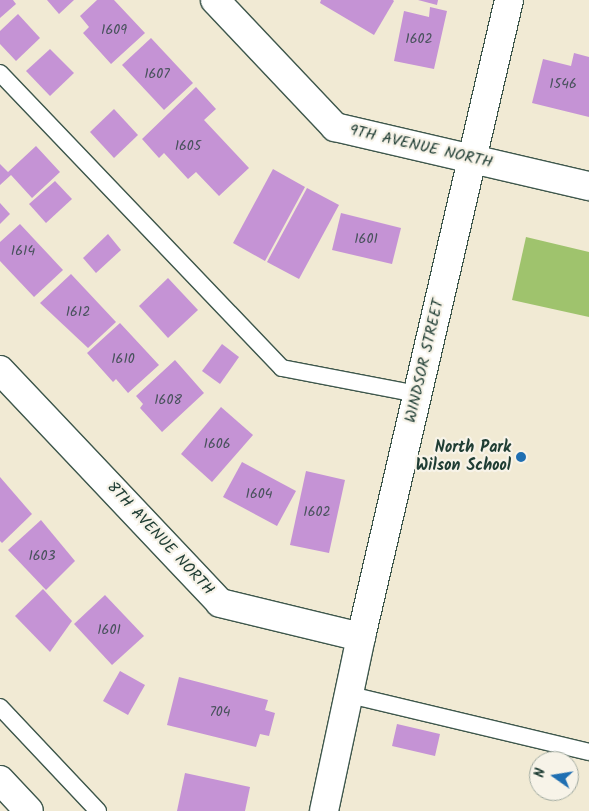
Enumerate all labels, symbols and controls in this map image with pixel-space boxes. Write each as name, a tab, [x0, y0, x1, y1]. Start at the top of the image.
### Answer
house number: 1609	[101, 22, 127, 38]
house number: 1602	[405, 31, 433, 47]
house number: 1607	[144, 66, 170, 82]
house number: 1546	[549, 76, 577, 92]
street label: 9TH AVENUE NORTH	[347, 121, 495, 173]
house number: 1605	[175, 138, 201, 154]
house number: 1601	[354, 231, 378, 247]
house number: 1614	[11, 243, 35, 259]
street label: WINDSOR STREET	[401, 297, 449, 425]
house number: 1612	[66, 304, 90, 320]
house number: 1610	[111, 351, 135, 367]
house number: 1608	[154, 392, 182, 408]
house number: 1606	[204, 436, 230, 452]
place label: North Park Wilson School	[416, 438, 511, 476]
marker: North Park Wilson School	[515, 451, 527, 463]
street label: 8TH AVENUE NORTH	[102, 478, 218, 600]
house number: 1604	[246, 486, 272, 502]
house number: 1602	[303, 504, 331, 520]
house number: 1603	[28, 548, 56, 564]
house number: 1601	[97, 622, 121, 638]
house number: 704	[209, 704, 231, 720]
north arrow	[529, 751, 579, 801]
text: N	[529, 766, 552, 780]

